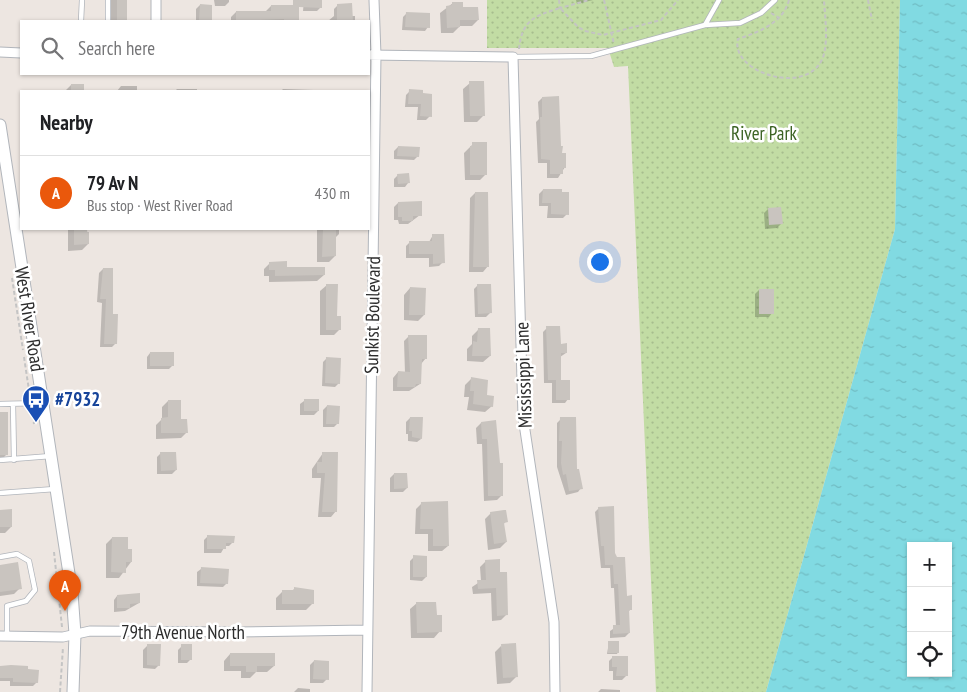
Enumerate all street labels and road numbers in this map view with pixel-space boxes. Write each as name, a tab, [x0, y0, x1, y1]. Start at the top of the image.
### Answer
street label: Sunkist Boulevard	[359, 256, 385, 374]
street label: West River Road	[10, 265, 50, 373]
street label: Mississippi Lane	[509, 321, 537, 429]
street label: 79th Avenue North	[121, 620, 245, 644]

